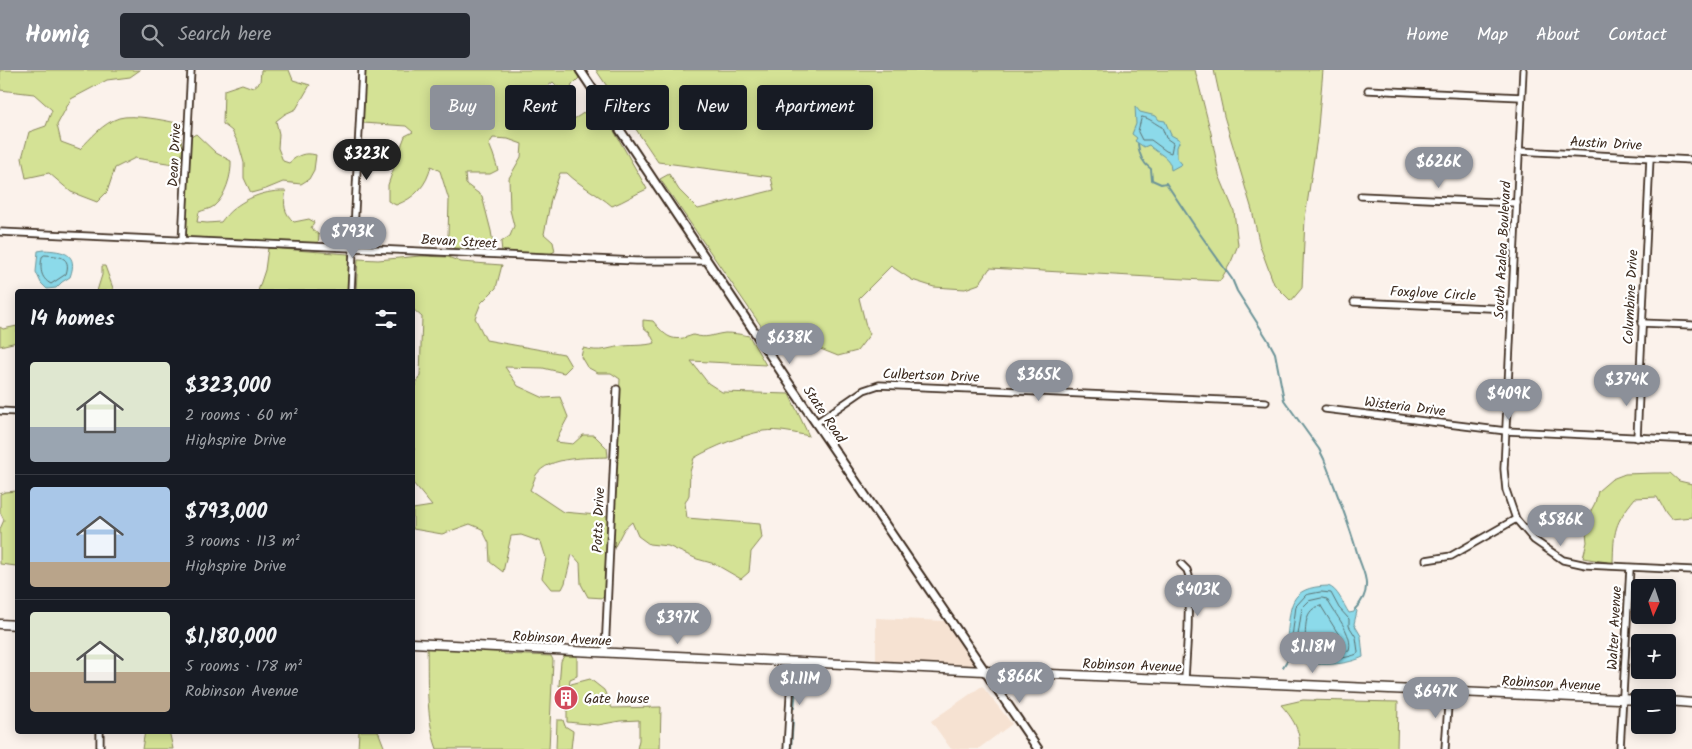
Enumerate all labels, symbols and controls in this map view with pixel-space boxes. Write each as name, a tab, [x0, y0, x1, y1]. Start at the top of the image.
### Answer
search box	[120, 13, 470, 58]
text: Homiq	[25, 16, 90, 55]
text: Search here	[178, 20, 272, 50]
icon: search	[138, 21, 166, 49]
text: Home	[1406, 21, 1449, 50]
text: Map	[1477, 21, 1508, 50]
text: About	[1536, 21, 1580, 50]
text: Contact	[1608, 21, 1667, 50]
chip: Buy	[430, 85, 495, 130]
chip: Rent	[505, 85, 576, 130]
chip: Filters	[586, 85, 669, 130]
chip: New	[679, 85, 747, 130]
chip: Apartment	[757, 85, 873, 130]
street label: Dean Drive	[162, 122, 188, 188]
street label: Austin Drive	[1569, 131, 1643, 157]
pin: $323K	[332, 138, 402, 181]
text: $323K	[344, 142, 390, 167]
pin: $626K	[1404, 146, 1474, 189]
text: $626K	[1416, 150, 1462, 175]
street label: South Azalea Boulevard	[1488, 180, 1518, 320]
pin: $793K	[318, 216, 388, 259]
text: $793K	[331, 220, 375, 245]
street label: Bevan Street	[420, 229, 498, 255]
street label: Columbine Drive	[1618, 248, 1645, 345]
street label: Foxglove Circle	[1389, 281, 1477, 307]
text: 14 homes	[30, 303, 115, 336]
icon: filters	[372, 305, 400, 333]
pin: $638K	[755, 322, 825, 365]
text: $638K	[767, 326, 813, 351]
pin: $365K	[1004, 360, 1074, 402]
street label: Culbertson Drive	[882, 363, 980, 389]
text: $365K	[1017, 363, 1061, 388]
pin: $374K	[1592, 364, 1662, 407]
text: $374K	[1605, 368, 1649, 393]
text: $323,000	[185, 370, 270, 403]
pin: $409K	[1474, 378, 1544, 421]
icon: home	[70, 382, 130, 442]
street label: State Road	[797, 382, 852, 448]
text: $409K	[1487, 382, 1531, 407]
street label: Wisteria Drive	[1363, 391, 1447, 423]
text: 2 rooms · 60 m²	[185, 403, 298, 428]
text: Highspire Drive	[185, 428, 286, 453]
street label: Potts Drive	[587, 486, 611, 553]
text: $793,000	[185, 496, 267, 529]
pin: $586K	[1526, 504, 1596, 547]
icon: home	[70, 507, 130, 567]
text: $586K	[1538, 508, 1584, 533]
text: 3 rooms · 113 m²	[185, 529, 300, 554]
text: Highspire Drive	[185, 554, 286, 579]
pin: $403K	[1163, 574, 1233, 617]
text: $403K	[1176, 578, 1220, 603]
north arrow	[1631, 579, 1676, 624]
map controls	[1631, 579, 1676, 734]
street label: Walter Avenue	[1602, 585, 1628, 671]
pin: $397K	[643, 602, 713, 645]
text: $397K	[656, 606, 700, 631]
text: $1,180,000	[185, 621, 277, 654]
street label: Robinson Avenue	[512, 625, 613, 653]
icon: home	[70, 632, 130, 692]
pin: $1.18M	[1272, 632, 1354, 674]
button: +	[1631, 634, 1676, 679]
text: $1.18M	[1291, 635, 1335, 660]
street label: Robinson Avenue	[1082, 653, 1183, 679]
text: 5 rooms · 178 m²	[185, 654, 302, 679]
pin: $866K	[985, 662, 1055, 704]
pin: $1.11M	[759, 664, 841, 706]
text: $866K	[997, 665, 1043, 690]
text: $1.11M	[780, 667, 820, 692]
street label: Robinson Avenue	[1501, 670, 1602, 698]
pin: $647K	[1401, 676, 1471, 719]
text: Robinson Avenue	[185, 679, 298, 704]
text: $647K	[1414, 680, 1458, 705]
building icon: Gate house	[553, 685, 579, 711]
place label: Gate house	[584, 688, 650, 710]
button: −	[1631, 689, 1676, 734]

